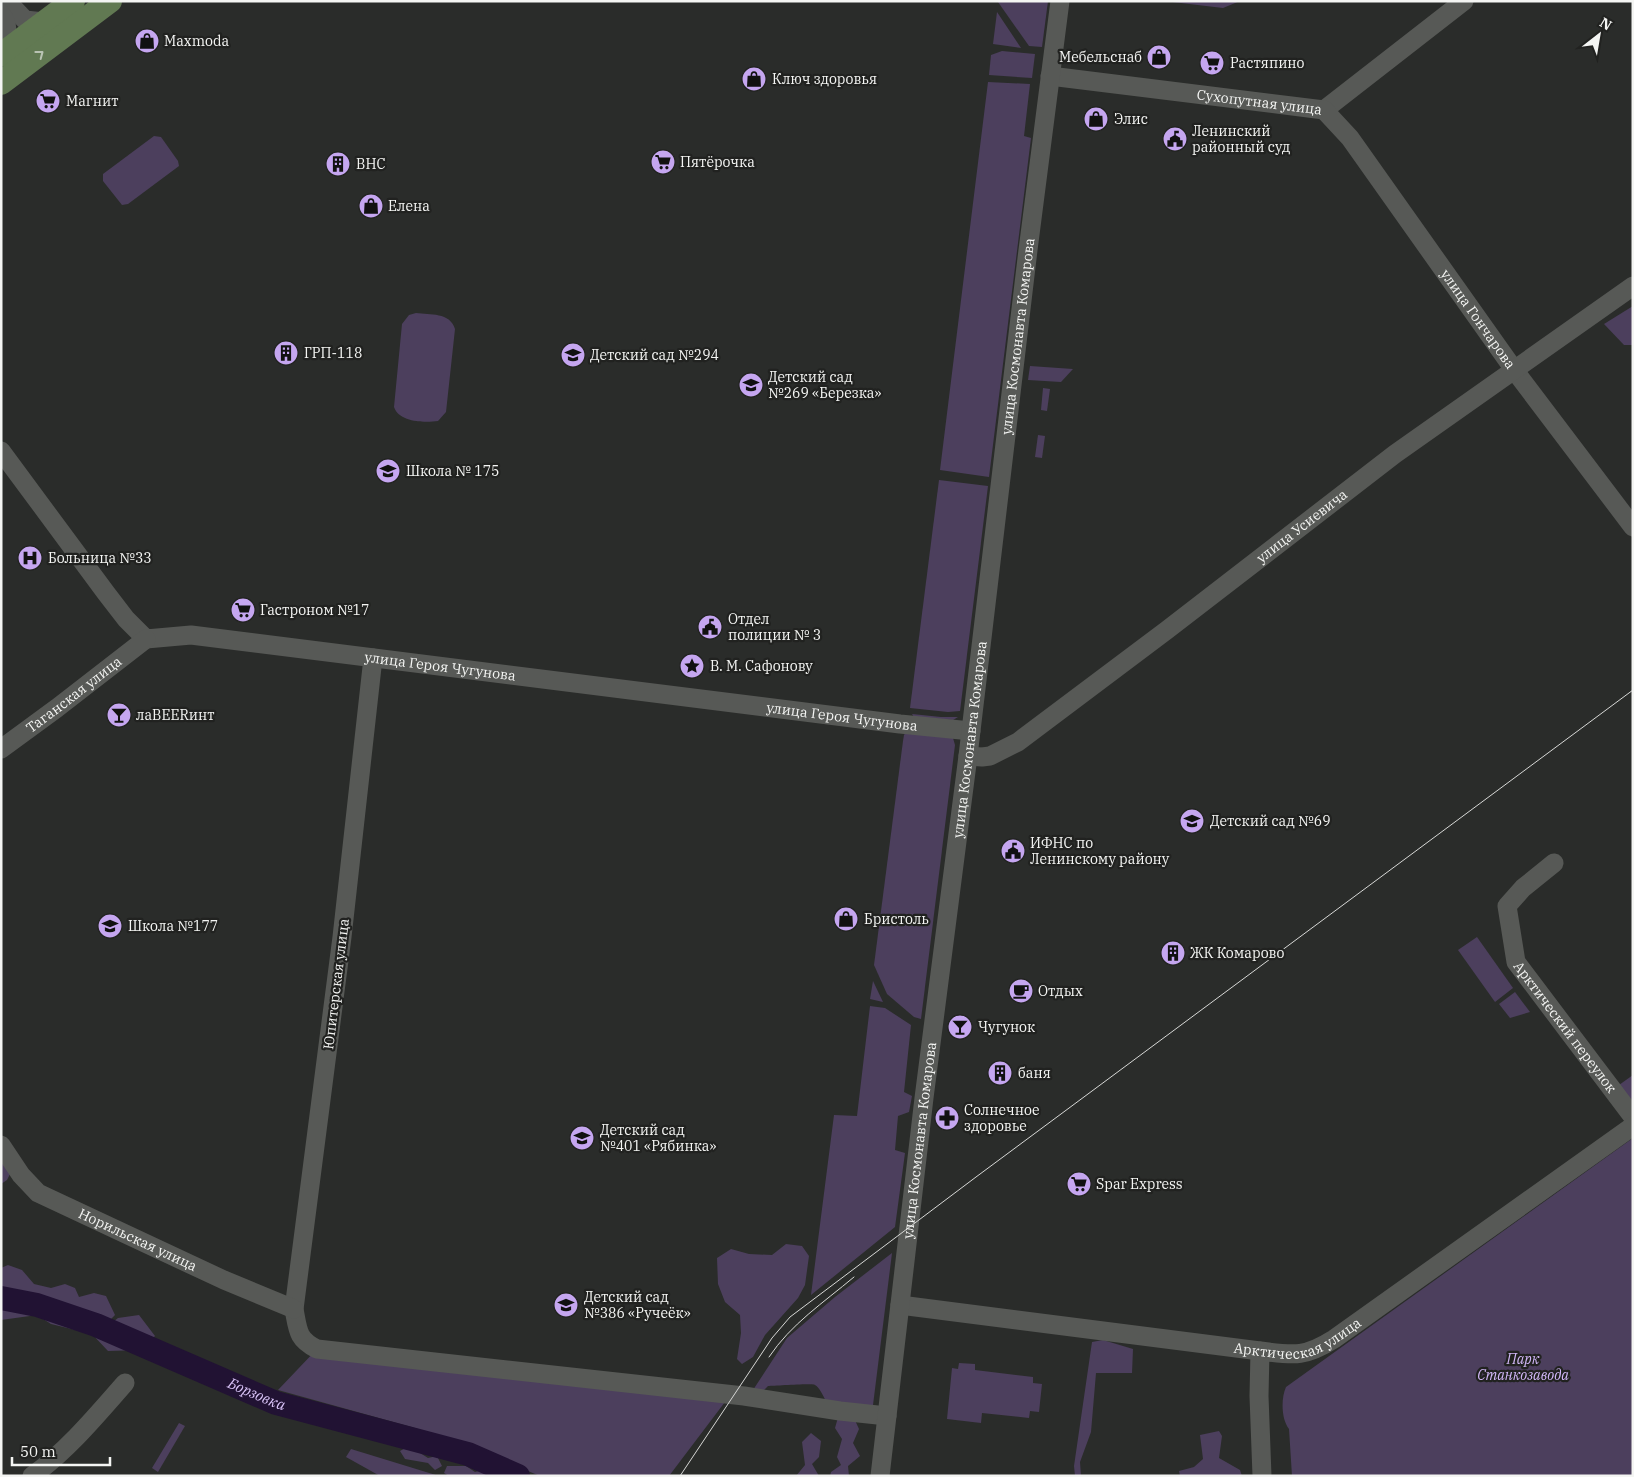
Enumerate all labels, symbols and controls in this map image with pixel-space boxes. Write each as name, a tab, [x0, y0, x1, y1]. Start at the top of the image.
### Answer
north arrow	[1574, 10, 1624, 60]
text: N	[1596, 13, 1615, 34]
shop icon: Maxmoda	[134, 28, 160, 54]
place label: Maxmoda	[164, 32, 230, 50]
shop icon: Мебельснаб	[1146, 44, 1172, 70]
place label: Мебельснаб	[1059, 48, 1142, 66]
supermarket icon: Растяпино	[1199, 50, 1225, 76]
one-way arrow	[34, 51, 43, 59]
place label: Растяпино	[1230, 54, 1305, 72]
shop icon: Ключ здоровья	[741, 66, 767, 92]
place label: Ключ здоровья	[772, 70, 877, 88]
street label: Сухопутная улица	[1196, 85, 1323, 119]
supermarket icon: Магнит	[35, 88, 61, 114]
place label: Магнит	[66, 92, 118, 110]
shop icon: Элис	[1083, 106, 1109, 132]
place label: Элис	[1114, 110, 1148, 128]
place label: Ленинский районный суд	[1192, 122, 1291, 156]
public building icon: Ленинский районный суд	[1162, 126, 1188, 152]
supermarket icon: Пятёрочка	[650, 149, 676, 175]
building icon: ВНС	[325, 151, 351, 177]
place label: Пятёрочка	[680, 153, 755, 171]
place label: ВНС	[356, 155, 386, 173]
shop icon: Елена	[358, 193, 384, 219]
place label: Елена	[388, 197, 430, 215]
street label: улица Космонавта Комарова	[997, 236, 1039, 436]
street label: улица Гончарова	[1437, 266, 1520, 372]
building icon: ГРП-118	[273, 340, 299, 366]
school or university icon: Детский сад №294	[560, 342, 586, 368]
place label: ГРП-118	[304, 344, 362, 362]
place label: Детский сад №294	[590, 346, 719, 364]
place label: Детский сад №269 «Березка»	[768, 368, 881, 402]
school or university icon: Детский сад №269 «Березка»	[738, 372, 764, 398]
school or university icon: Школа № 175	[375, 458, 401, 484]
place label: Школа № 175	[406, 462, 499, 480]
street label: улица Усиевича	[1253, 485, 1351, 567]
hospital icon: Больница №33	[17, 545, 43, 571]
place label: Больница №33	[48, 549, 152, 567]
supermarket icon: Гастроном №17	[230, 597, 256, 623]
place label: Гастроном №17	[260, 601, 369, 619]
place label: Отдел полиции № 3	[728, 610, 821, 644]
public building icon: Отдел полиции № 3	[697, 614, 723, 640]
street label: улица Космонавта Комарова	[949, 640, 991, 839]
street label: улица Героя Чугунова	[364, 648, 517, 685]
street label: Таганская улица	[22, 652, 126, 737]
place icon: В. М. Сафонову	[679, 653, 705, 679]
place label: В. М. Сафонову	[710, 657, 813, 675]
street label: улица Героя Чугунова	[765, 698, 919, 735]
bar icon: лаBEERинт	[106, 702, 132, 728]
place label: лаBEERинт	[136, 706, 215, 724]
school or university icon: Детский сад №69	[1179, 808, 1205, 834]
place label: Детский сад №69	[1210, 812, 1331, 830]
place label: ИФНС по Ленинскому району	[1030, 834, 1170, 868]
public building icon: ИФНС по Ленинскому району	[1000, 838, 1026, 864]
shop icon: Бристоль	[833, 906, 859, 932]
place label: Бристоль	[864, 910, 929, 928]
school or university icon: Школа №177	[97, 913, 123, 939]
place label: Школа №177	[128, 917, 218, 935]
street label: Юпитерская улица	[319, 917, 353, 1050]
building icon: ЖК Комарово	[1160, 940, 1186, 966]
place label: ЖК Комарово	[1190, 944, 1284, 962]
street label: Арктический переулок	[1509, 957, 1621, 1096]
cafe icon: Отдых	[1008, 978, 1034, 1004]
place label: Отдых	[1038, 982, 1083, 1000]
bar icon: Чугунок	[947, 1014, 973, 1040]
place label: Чугунок	[978, 1018, 1035, 1036]
street label: улица Космонавта Комарова	[899, 1040, 940, 1240]
building icon: баня	[987, 1060, 1013, 1086]
place label: баня	[1018, 1064, 1051, 1082]
place label: Солнечное здоровье	[964, 1101, 1039, 1135]
pharmacy icon: Солнечное здоровье	[934, 1105, 960, 1131]
place label: Детский сад №401 «Рябинка»	[600, 1121, 716, 1155]
school or university icon: Детский сад №401 «Рябинка»	[569, 1125, 595, 1151]
supermarket icon: Spar Express	[1066, 1171, 1092, 1197]
place label: Spar Express	[1096, 1175, 1183, 1193]
street label: Норильская улица	[76, 1204, 200, 1275]
place label: Детский сад №386 «Ручеёк»	[584, 1288, 691, 1322]
school or university icon: Детский сад №386 «Ручеёк»	[553, 1292, 579, 1318]
street label: Арктическая улица	[1233, 1313, 1365, 1363]
park label: Парк Станкозавода	[1477, 1350, 1569, 1384]
water label: Борзовка	[224, 1373, 288, 1414]
scale bar	[12, 1434, 110, 1466]
text: 50 m	[20, 1442, 56, 1461]

